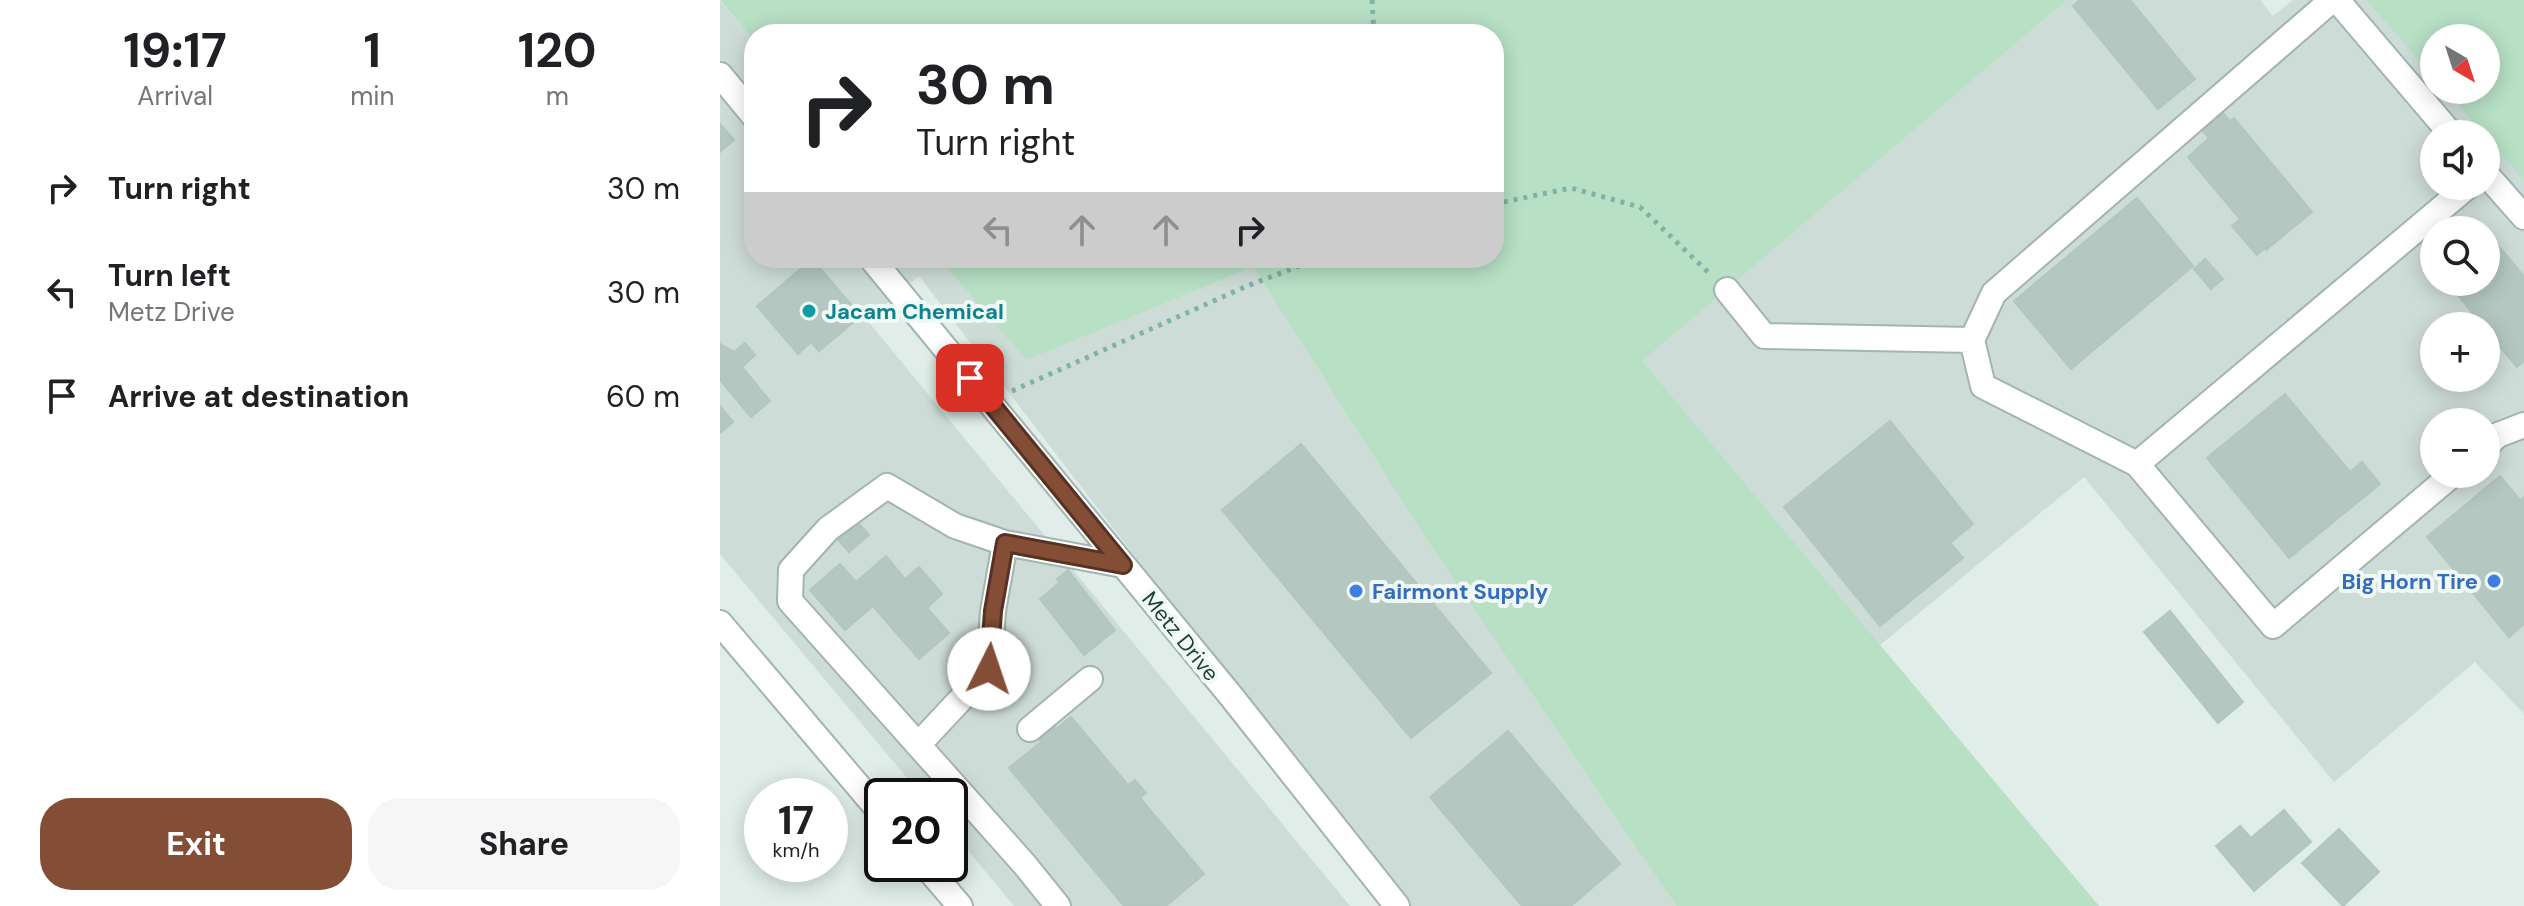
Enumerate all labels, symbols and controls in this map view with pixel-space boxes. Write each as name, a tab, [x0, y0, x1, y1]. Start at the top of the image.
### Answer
text: 19:17	[123, 19, 227, 82]
text: 1	[364, 19, 381, 82]
text: 120	[518, 19, 597, 82]
north arrow	[2420, 24, 2500, 104]
map controls	[2420, 24, 2500, 488]
text: 30 m	[916, 48, 1055, 121]
icon: right	[784, 56, 888, 160]
text: Arrival	[137, 79, 213, 113]
text: min	[350, 79, 394, 113]
text: m	[546, 79, 569, 113]
text: Turn right	[916, 119, 1075, 166]
button: sound	[2420, 120, 2500, 200]
icon: right	[40, 166, 84, 210]
text: Turn right	[108, 169, 251, 208]
text: 30 m	[607, 169, 680, 208]
icon: left	[976, 208, 1020, 252]
icon: ahead	[1060, 208, 1104, 252]
icon: ahead	[1144, 208, 1188, 252]
icon: right	[1228, 208, 1272, 252]
button: search	[2420, 216, 2500, 296]
text: Turn left	[108, 256, 231, 295]
icon: left	[40, 270, 84, 314]
text: 30 m	[607, 273, 680, 312]
text: Metz Drive	[108, 295, 235, 329]
place label: Jacam Chemical	[825, 297, 1004, 326]
marker: Jacam Chemical	[800, 302, 818, 320]
button: +	[2420, 312, 2500, 392]
pin	[936, 344, 1004, 412]
icon: arrive	[948, 356, 992, 400]
icon: arrive	[40, 374, 84, 418]
text: Arrive at destination	[108, 377, 409, 416]
text: 60 m	[606, 377, 680, 416]
button: −	[2420, 408, 2500, 488]
place label: Big Horn Tire	[2342, 567, 2478, 596]
marker: Big Horn Tire	[2485, 572, 2503, 590]
place label: Fairmont Supply	[1372, 577, 1548, 606]
marker: Fairmont Supply	[1347, 582, 1365, 600]
street label: Metz Drive	[1136, 586, 1226, 687]
position arrow	[947, 627, 1031, 711]
speed limit sign: 20	[864, 778, 968, 882]
text: 17	[778, 794, 814, 846]
button: Exit	[40, 798, 352, 890]
button: Share	[368, 798, 680, 890]
text: km/h	[772, 837, 820, 863]

